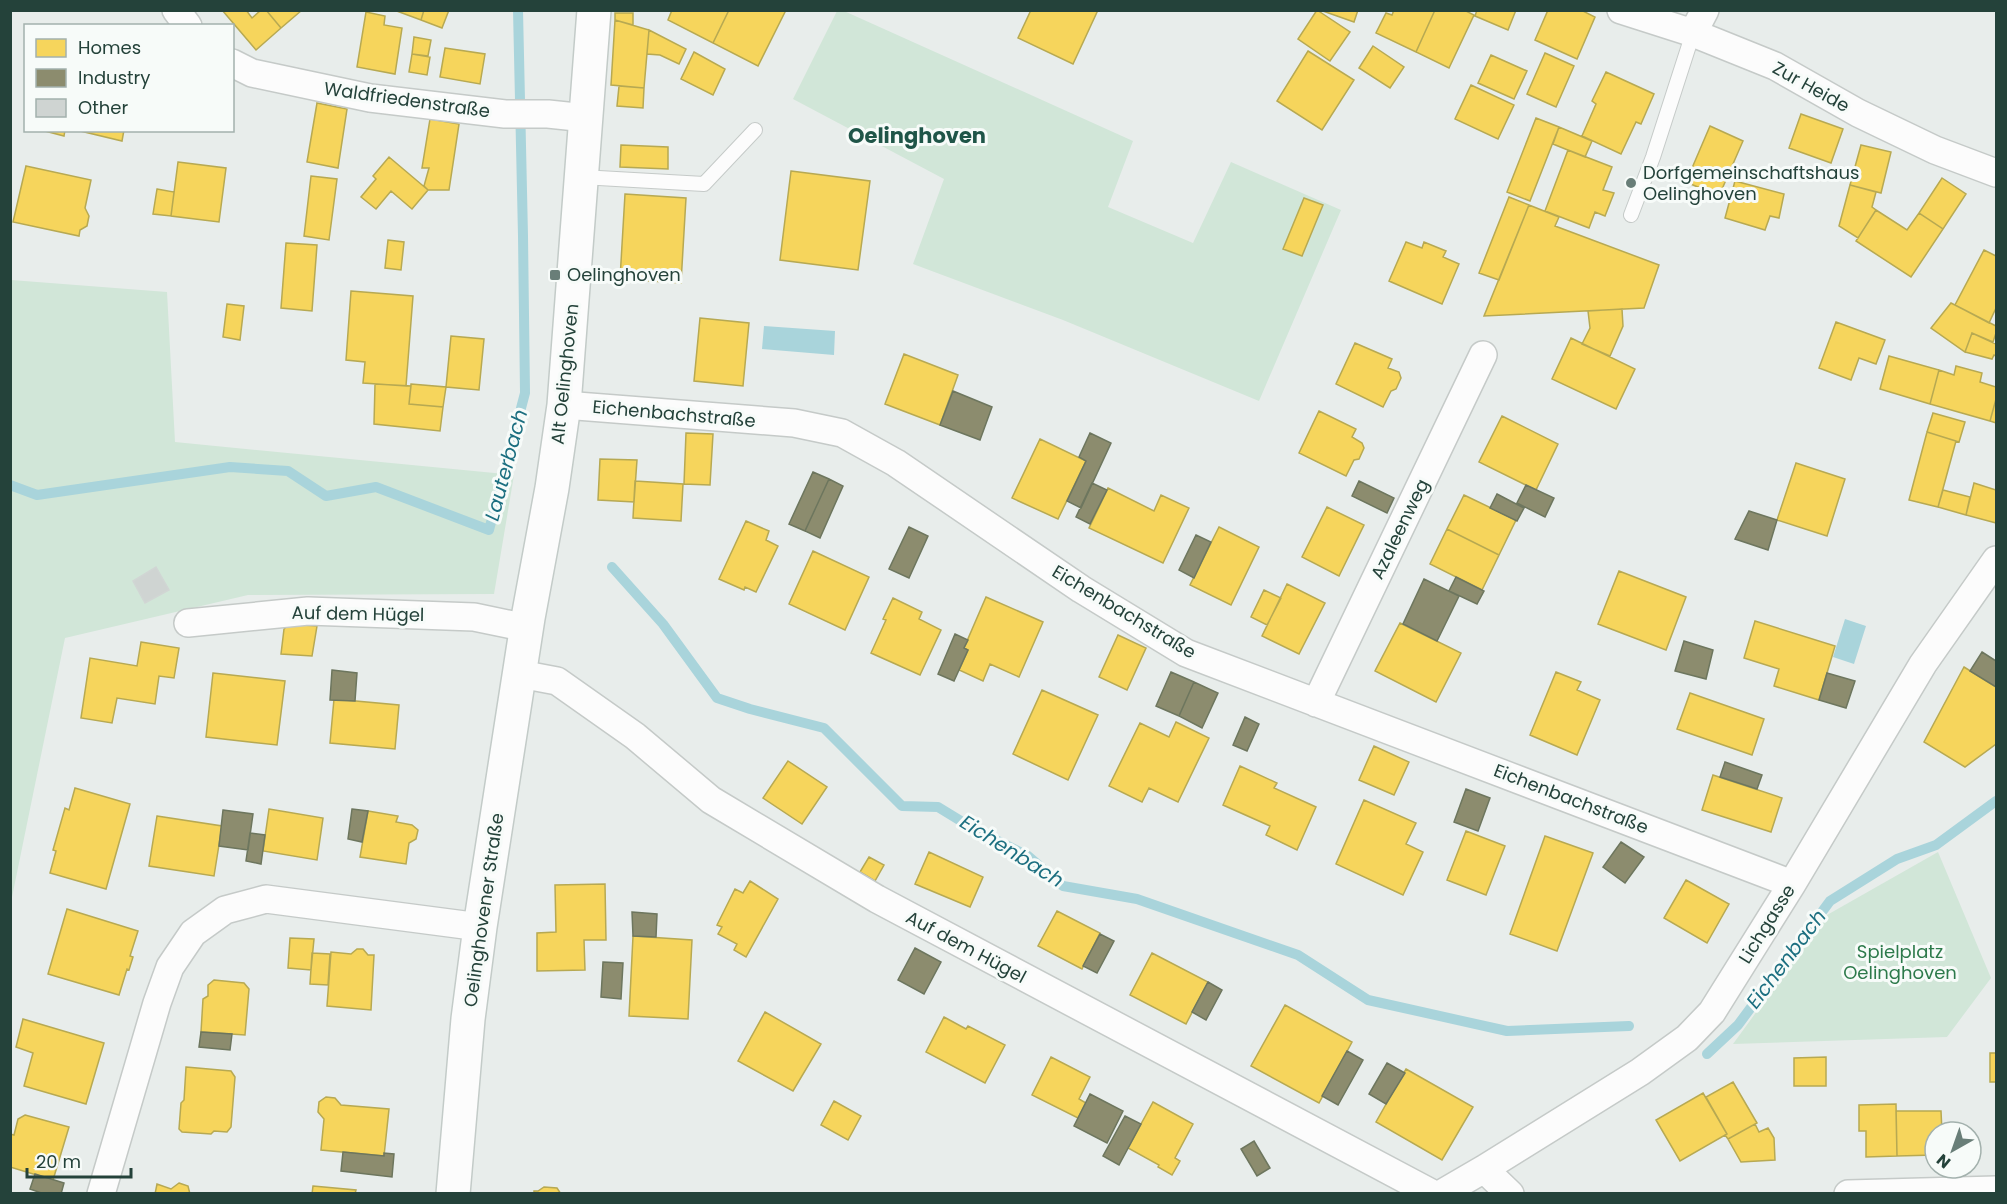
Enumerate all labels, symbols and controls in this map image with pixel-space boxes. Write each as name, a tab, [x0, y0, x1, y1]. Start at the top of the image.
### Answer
legend	[24, 24, 234, 132]
text: Homes	[78, 35, 141, 60]
street label: Zur Heide	[1768, 55, 1854, 118]
text: Industry	[78, 65, 150, 90]
street label: Waldfriedenstraße	[322, 75, 492, 124]
text: Other	[78, 95, 128, 120]
district label: Oelinghoven	[848, 121, 986, 150]
place label: Dorfgemeinschaftshaus Oelinghoven	[1643, 160, 1859, 206]
marker: Dorfgemeinschaftshaus Oelinghoven	[1624, 176, 1638, 190]
place label: Oelinghoven	[567, 262, 681, 287]
marker: Oelinghoven	[548, 268, 562, 282]
street label: Alt Oelinghoven	[545, 302, 584, 446]
street label: Eichenbachstraße	[591, 394, 757, 433]
water label: Lauterbach	[478, 406, 534, 524]
street label: Azaleenweg	[1364, 474, 1435, 583]
street label: Eichenbachstraße	[1048, 559, 1201, 664]
street label: Auf dem Hügel	[291, 600, 425, 627]
street label: Eichenbachstraße	[1490, 758, 1652, 840]
water label: Eichenbach	[955, 808, 1069, 894]
street label: Oelinghovener Straße	[458, 811, 510, 1009]
street label: Lichgasse	[1732, 879, 1801, 968]
street label: Auf dem Hügel	[902, 904, 1031, 989]
water label: Eichenbach	[1740, 904, 1832, 1014]
park label: Spielplatz Oelinghoven	[1843, 939, 1957, 985]
north arrow	[1923, 1120, 1983, 1180]
scale bar	[27, 1141, 130, 1179]
text: N	[1932, 1148, 1956, 1174]
text: 20 m	[36, 1149, 81, 1174]

